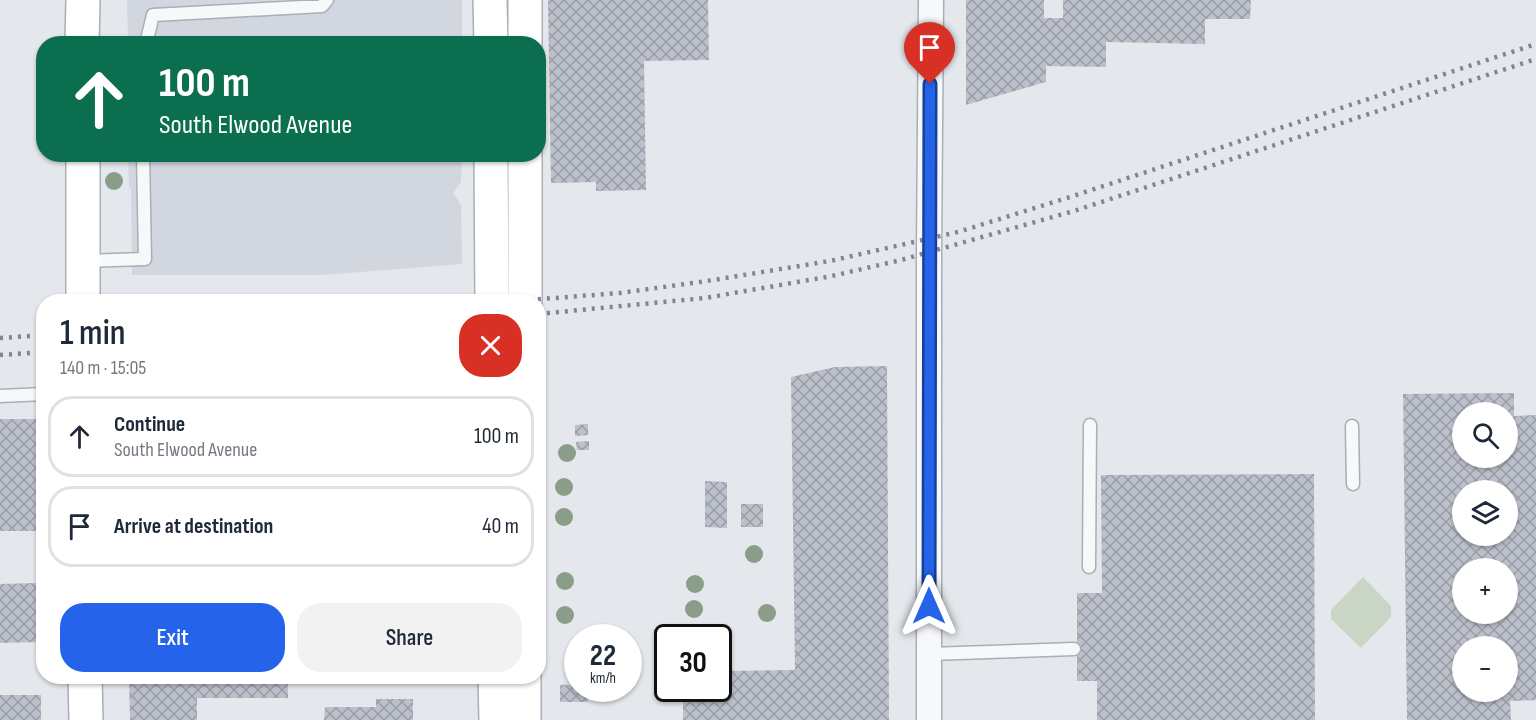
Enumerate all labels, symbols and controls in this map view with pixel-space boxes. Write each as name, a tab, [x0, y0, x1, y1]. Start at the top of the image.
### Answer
pin	[904, 22, 955, 84]
icon: arrive	[913, 31, 946, 64]
text: 100 m	[159, 58, 250, 109]
icon: ahead	[60, 60, 138, 138]
text: South Elwood Avenue	[159, 109, 352, 141]
text: 1 min	[60, 312, 125, 355]
button: close	[459, 314, 522, 377]
text: 140 m · 15:05	[60, 356, 146, 380]
map controls	[1452, 402, 1518, 702]
button: search	[1452, 402, 1518, 468]
text: Continue	[114, 411, 185, 438]
icon: ahead	[63, 420, 96, 453]
text: 100 m	[474, 423, 519, 450]
text: South Elwood Avenue	[114, 438, 257, 462]
button: layers	[1452, 480, 1518, 546]
icon: arrive	[63, 510, 96, 543]
text: Arrive at destination	[114, 513, 273, 540]
text: 40 m	[482, 513, 519, 540]
button: +	[1452, 558, 1518, 624]
position arrow	[897, 574, 961, 638]
button: Exit	[60, 603, 285, 672]
button: Share	[297, 603, 522, 672]
speed limit sign: 30	[654, 624, 732, 702]
button: −	[1452, 636, 1518, 702]
text: 22	[590, 638, 616, 674]
text: km/h	[590, 669, 616, 688]

